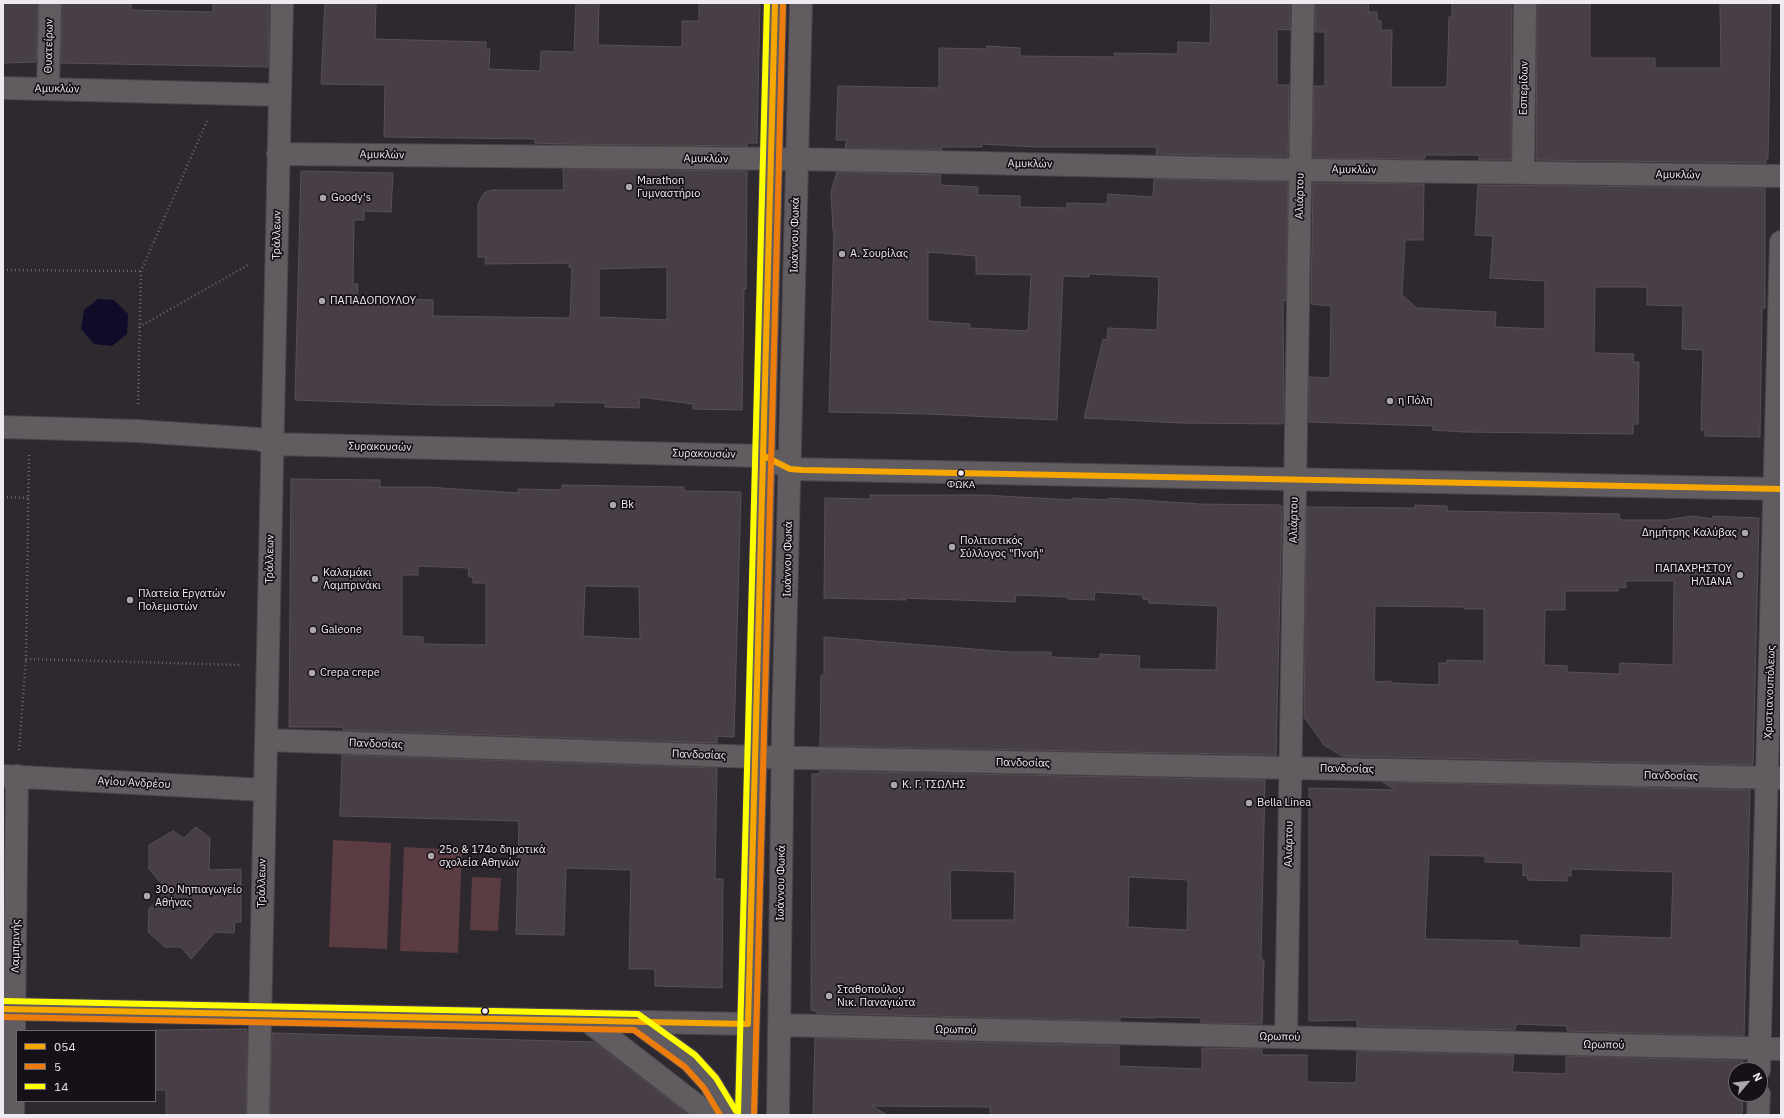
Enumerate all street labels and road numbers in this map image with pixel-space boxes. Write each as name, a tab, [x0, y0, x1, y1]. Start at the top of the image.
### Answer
street label: Θυατείρων	[42, 18, 56, 74]
street label: Εσπερίδων	[1517, 61, 1531, 115]
street label: Αμυκλών	[35, 82, 79, 96]
street label: Αμυκλών	[360, 148, 404, 162]
street label: Αμυκλών	[684, 152, 728, 166]
street label: Αμυκλών	[1008, 157, 1052, 171]
street label: Αμυκλών	[1332, 163, 1376, 177]
street label: Αμυκλών	[1656, 168, 1700, 182]
street label: Αλιάρτου	[1293, 173, 1307, 219]
street label: Ιωάννου Φωκά	[788, 197, 802, 273]
street label: Τράλλεων	[270, 210, 284, 260]
street label: Συρακουσών	[348, 440, 412, 454]
street label: Συρακουσών	[672, 447, 736, 461]
street label: Αλιάρτου	[1287, 497, 1301, 543]
street label: Ιωάννου Φωκά	[781, 521, 795, 597]
street label: Τράλλεων	[263, 534, 277, 584]
street label: Χριστιανουπόλεως	[1762, 645, 1778, 739]
street label: Πανδοσίας	[349, 736, 403, 752]
street label: Πανδοσίας	[672, 747, 726, 763]
street label: Πανδοσίας	[996, 756, 1050, 770]
street label: Πανδοσίας	[1320, 762, 1374, 776]
street label: Πανδοσίας	[1644, 769, 1698, 783]
street label: Αγίου Ανδρέου	[97, 774, 171, 792]
street label: Αλιάρτου	[1282, 821, 1296, 867]
street label: Ιωάννου Φωκά	[774, 845, 788, 921]
street label: Τράλλεων	[255, 858, 269, 908]
street label: Λαμπρινής	[9, 919, 23, 973]
street label: Ωρωπού	[935, 1023, 977, 1037]
street label: Ωρωπού	[1259, 1030, 1301, 1044]
street label: Ωρωπού	[1583, 1038, 1625, 1052]

